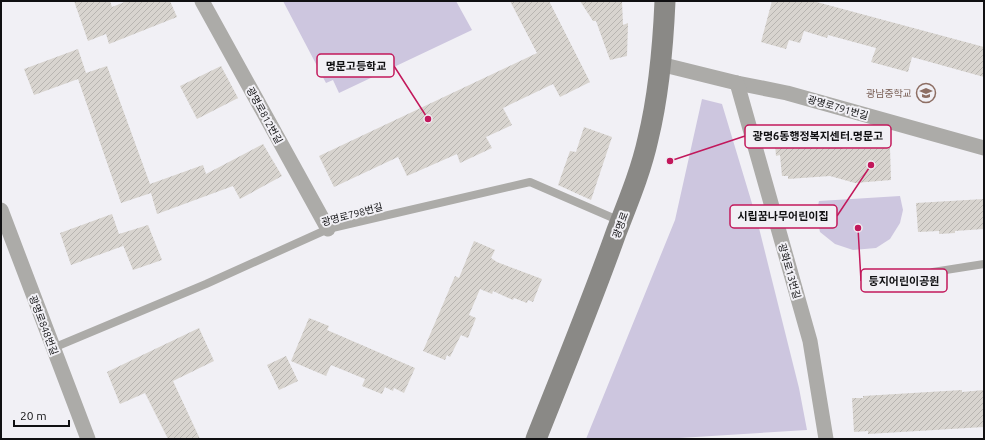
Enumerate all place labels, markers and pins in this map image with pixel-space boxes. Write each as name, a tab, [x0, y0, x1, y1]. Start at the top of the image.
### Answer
callout: 명문고등학교	[317, 54, 394, 77]
school or university icon: 광남중학교	[915, 82, 937, 104]
place label: 광남중학교	[866, 88, 912, 99]
callout: 광명6동행정복지센터.명문고	[745, 125, 891, 148]
callout: 시립꿈나무어린이집	[730, 205, 837, 228]
callout: 둥지어린이공원	[861, 269, 947, 292]

